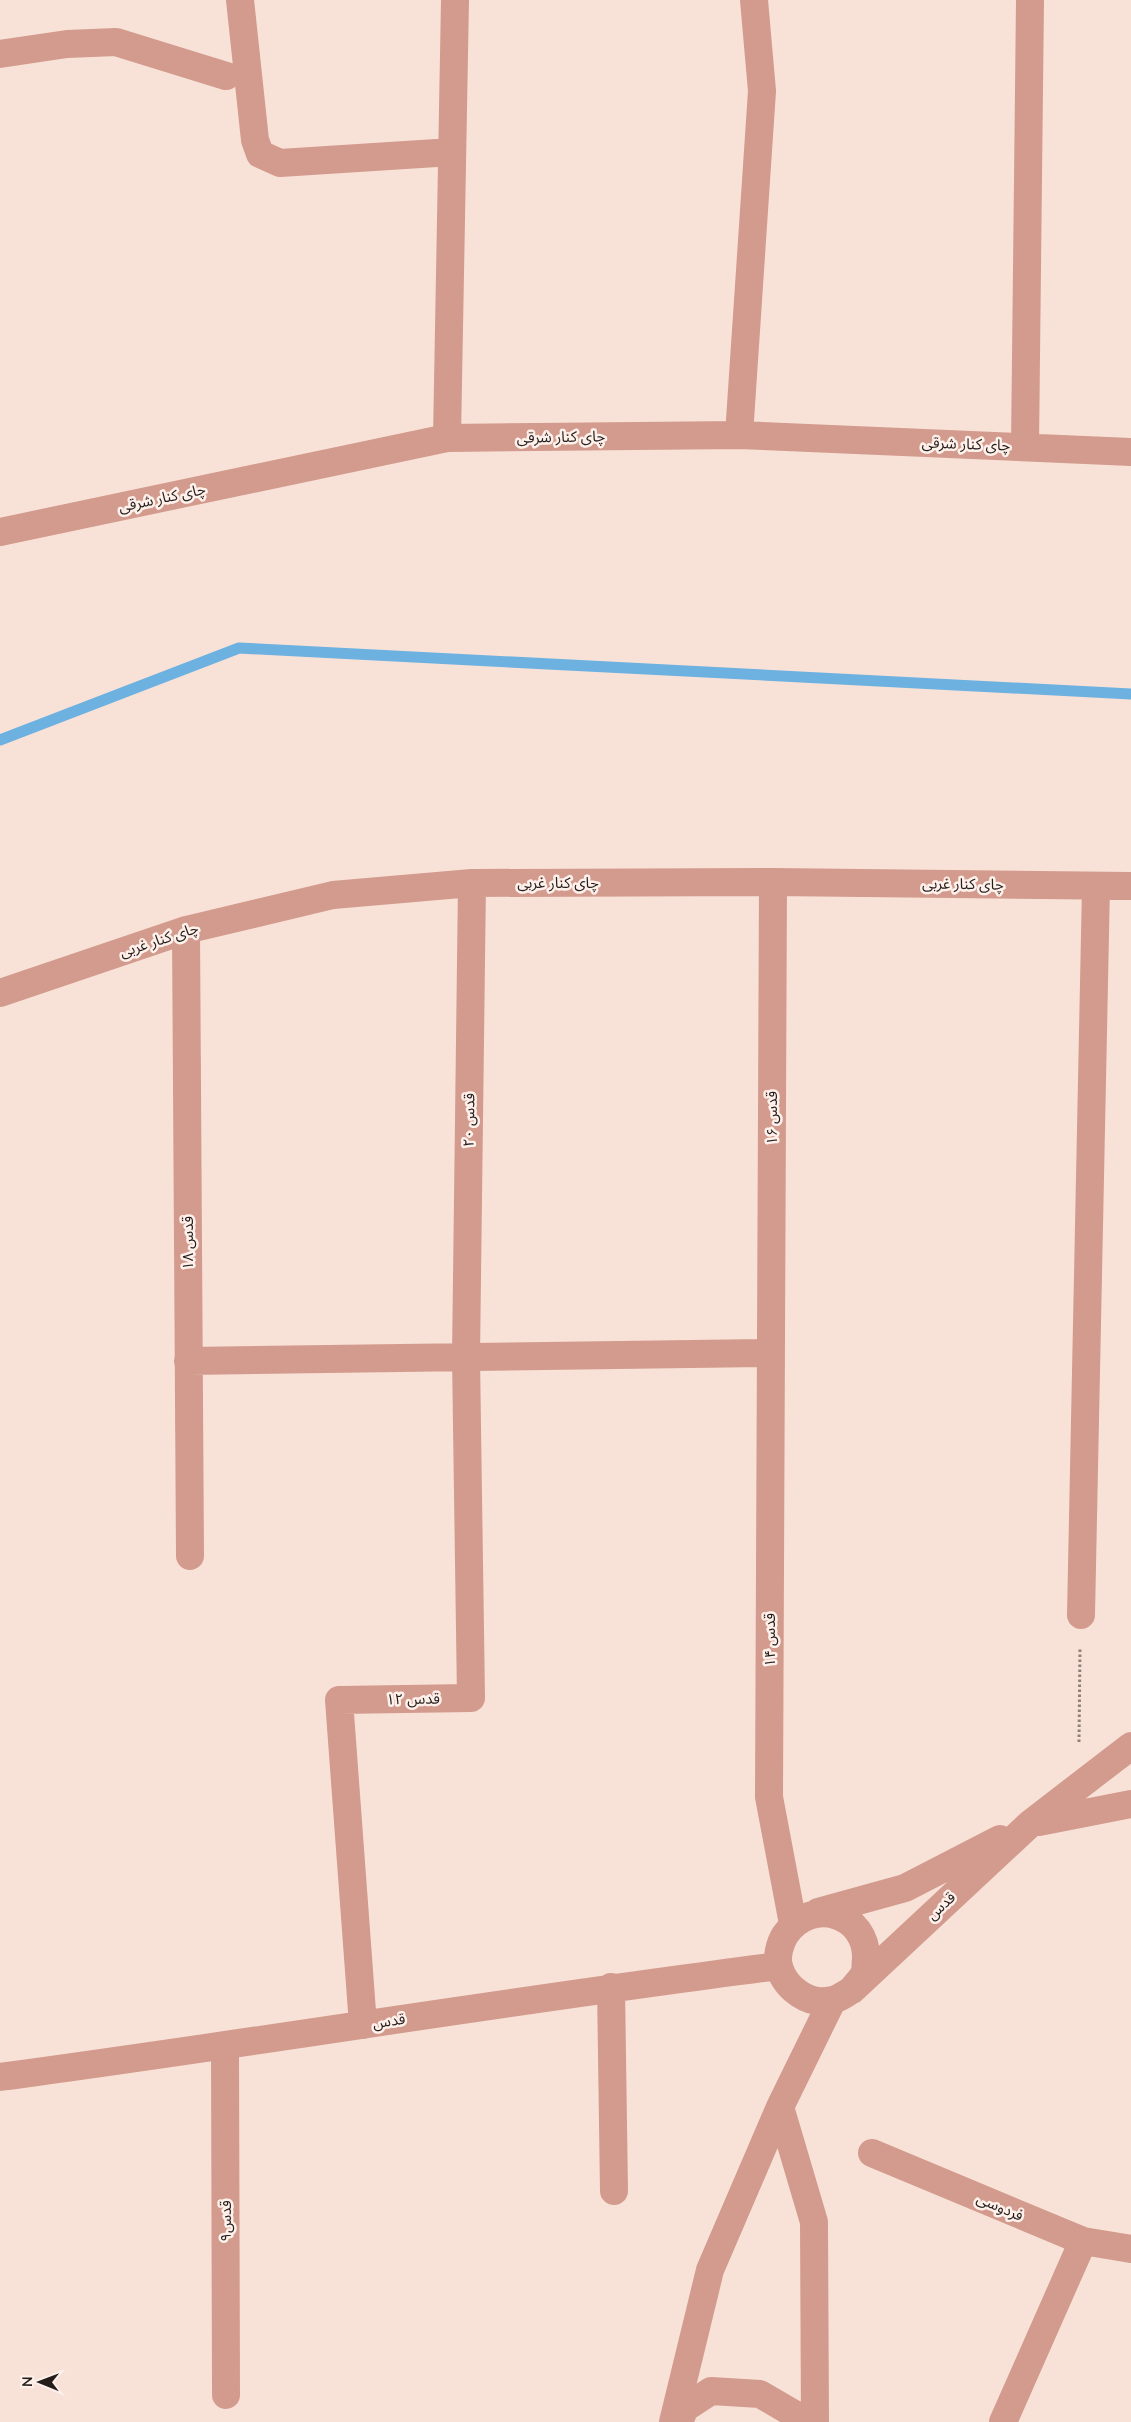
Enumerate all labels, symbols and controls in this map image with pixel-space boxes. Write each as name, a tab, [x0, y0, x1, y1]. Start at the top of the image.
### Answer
street label: چای کنار شرقی	[517, 426, 606, 448]
street label: چای کنار شرقی	[921, 432, 1011, 456]
street label: چای کنار شرقی	[117, 479, 208, 517]
street label: چای کنار غربی	[517, 873, 599, 893]
street label: چای کنار غربی	[922, 873, 1004, 895]
street label: چای کنار غربی	[117, 918, 201, 962]
street label: قدس ۱۶	[762, 1091, 782, 1145]
street label: قدس ۲۰	[459, 1093, 479, 1147]
street label: قدس ۱۸	[178, 1216, 198, 1270]
street label: قدس ۱۴	[760, 1613, 780, 1667]
street label: قدس ۱۲	[386, 1689, 440, 1709]
street label: قدس	[922, 1887, 960, 1925]
street label: قدس	[371, 2009, 407, 2033]
street label: فردوسی	[974, 2188, 1027, 2226]
street label: قدس۹	[216, 2200, 236, 2242]
north arrow	[15, 2357, 65, 2407]
text: N	[18, 2376, 37, 2387]

